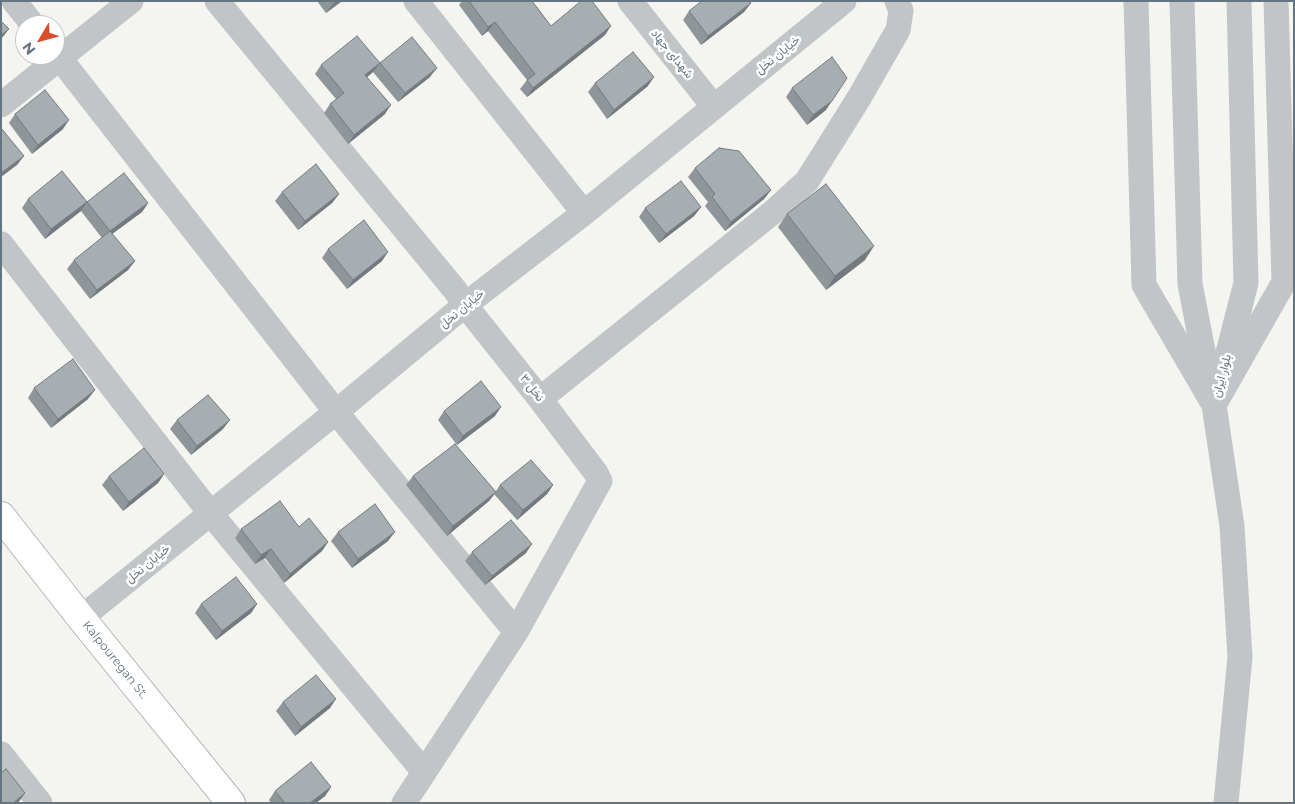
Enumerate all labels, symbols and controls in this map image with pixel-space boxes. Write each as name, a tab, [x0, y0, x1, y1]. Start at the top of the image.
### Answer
north arrow	[15, 15, 65, 65]
street label: شهدای جهاد	[648, 26, 696, 82]
street label: خیابان نخل	[753, 33, 803, 77]
text: N	[18, 38, 39, 58]
street label: خیابان نخل	[437, 287, 487, 331]
street label: بلوار ایران	[1209, 353, 1235, 399]
street label: نخل ۳	[517, 371, 547, 405]
street label: خیابان نخل	[123, 542, 173, 586]
street label: Kalpouregan St.	[79, 618, 151, 702]

